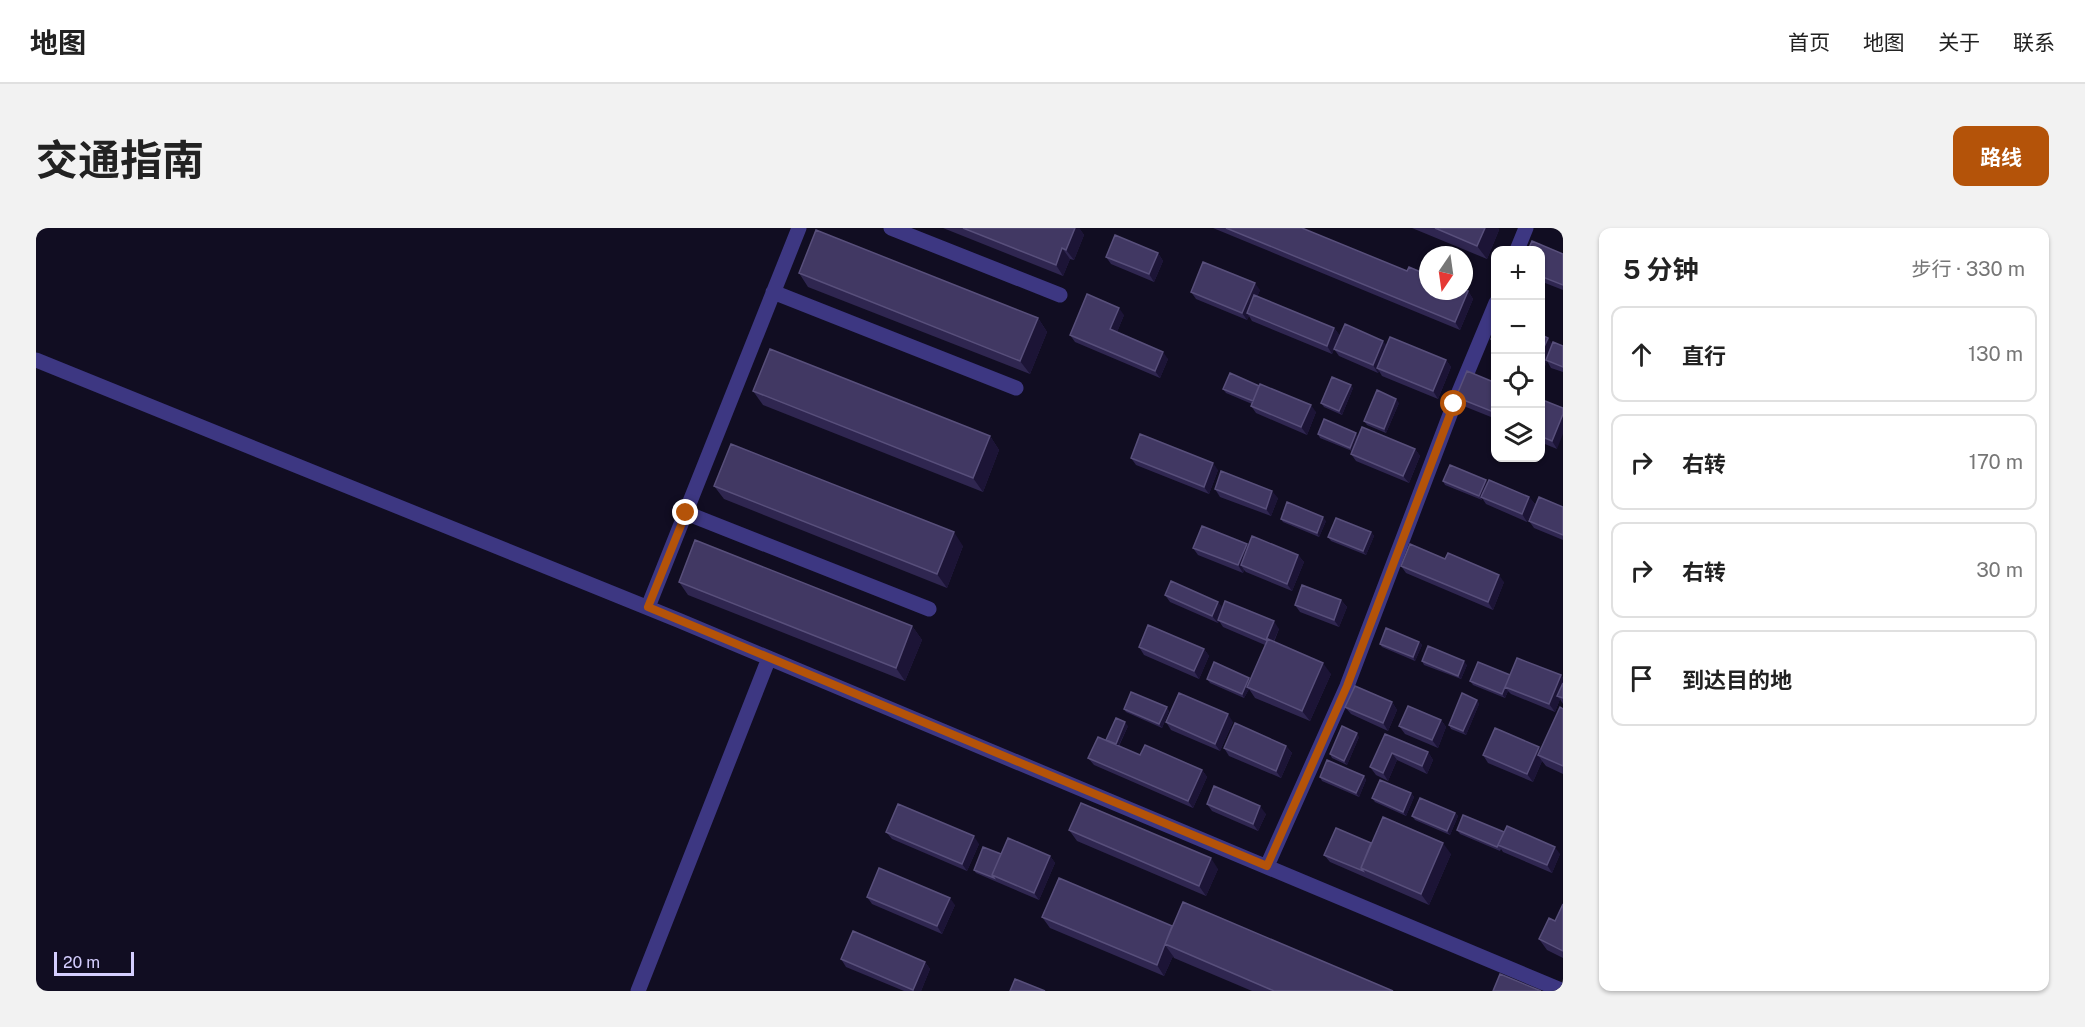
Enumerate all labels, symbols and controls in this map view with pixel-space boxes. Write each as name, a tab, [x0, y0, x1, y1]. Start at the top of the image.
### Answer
text: 地图	[30, 26, 86, 59]
text: 首页	[1788, 30, 1830, 55]
text: 地图	[1863, 30, 1905, 55]
text: 关于	[1938, 30, 1980, 55]
text: 联系	[2013, 30, 2055, 55]
button: 路线	[1953, 126, 2049, 186]
text: 交通指南	[36, 135, 204, 184]
north arrow	[1419, 246, 1473, 300]
map controls	[1491, 246, 1545, 462]
button: +	[1491, 246, 1545, 300]
text: 5 分钟	[1623, 254, 1698, 285]
text: 步行 · 330 m	[1911, 257, 2025, 281]
button: −	[1491, 300, 1545, 354]
icon: ahead	[1625, 338, 1658, 371]
text: 130 m	[1968, 342, 2023, 366]
text: 直行	[1682, 343, 1726, 369]
button: locate	[1491, 354, 1545, 408]
route start	[1440, 390, 1466, 416]
button: layers	[1491, 408, 1545, 462]
icon: right	[1625, 446, 1658, 479]
text: 170 m	[1969, 450, 2023, 474]
text: 右转	[1682, 451, 1726, 477]
route end	[672, 499, 698, 525]
icon: right	[1625, 554, 1658, 587]
text: 30 m	[1976, 558, 2023, 582]
text: 右转	[1682, 559, 1726, 585]
icon: arrive	[1625, 662, 1658, 695]
text: 到达目的地	[1682, 667, 1792, 693]
scale bar	[54, 949, 134, 976]
text: 20 m	[63, 953, 100, 972]

